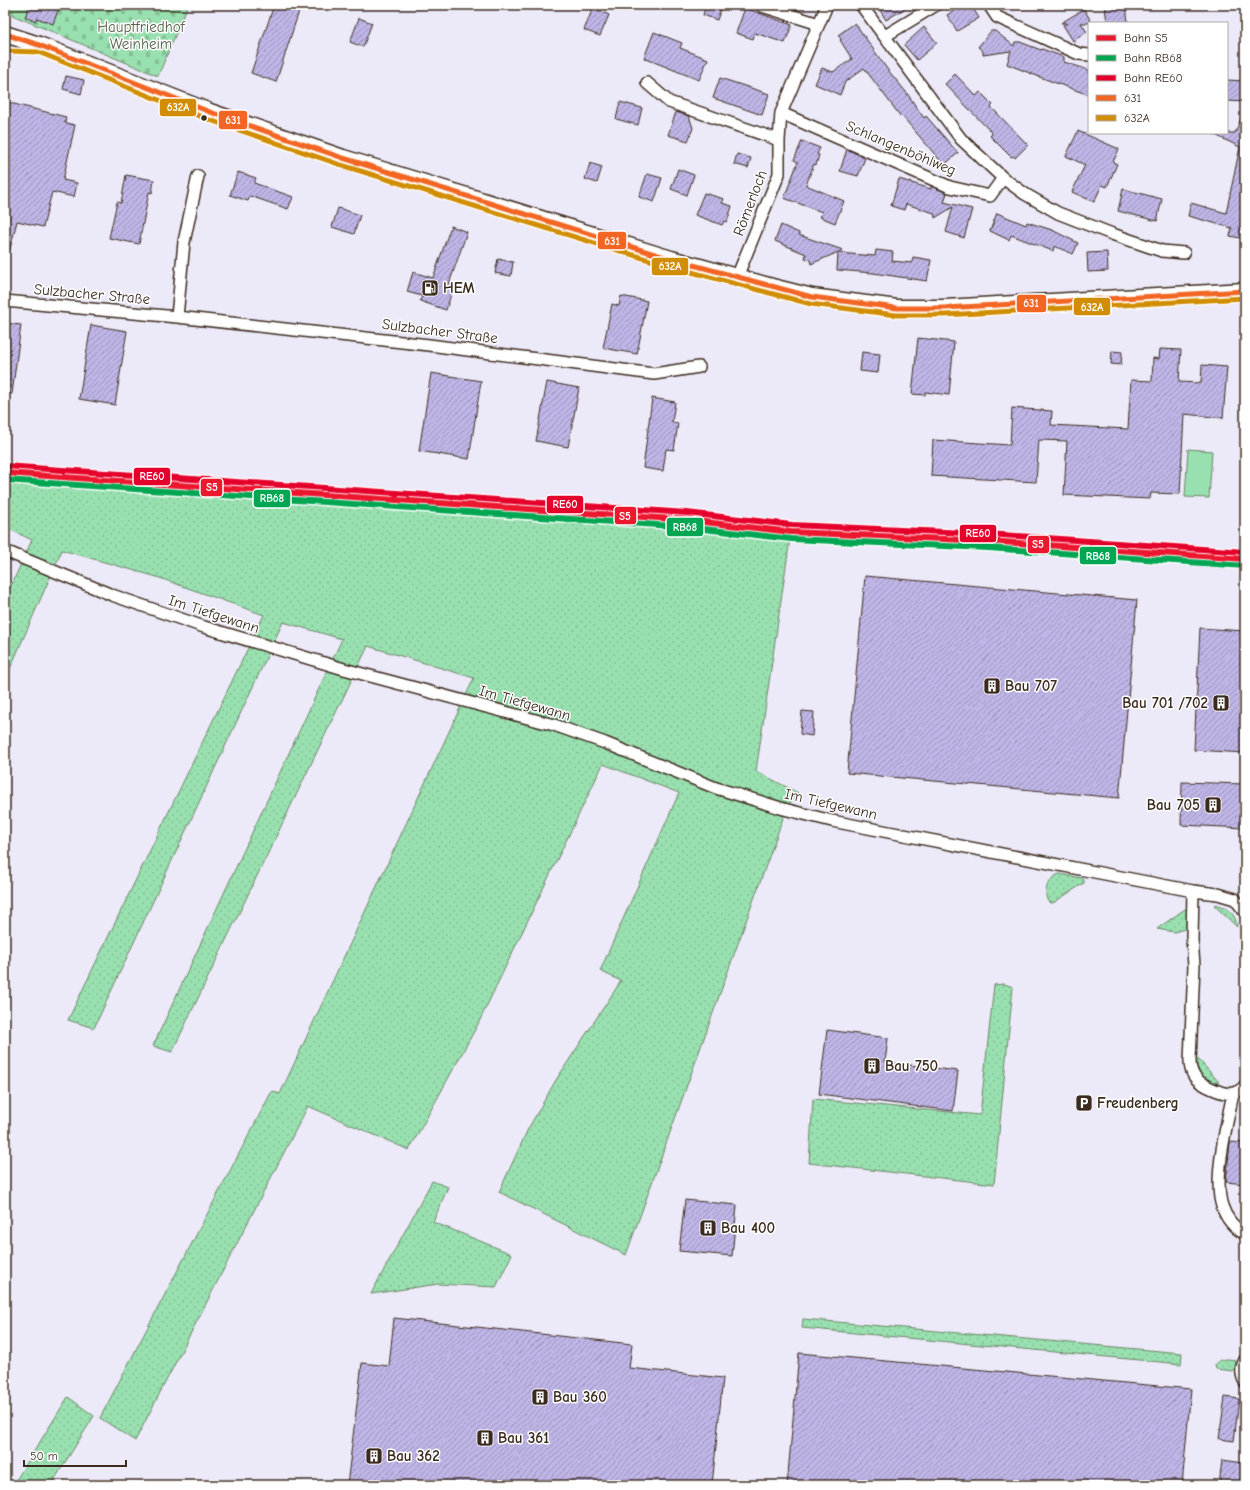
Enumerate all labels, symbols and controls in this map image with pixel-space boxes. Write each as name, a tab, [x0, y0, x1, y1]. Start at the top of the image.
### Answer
park label: Hauptfriedhof Weinheim	[97, 18, 186, 53]
legend	[1088, 22, 1228, 134]
text: Bahn S5	[1124, 31, 1168, 45]
text: Bahn RB68	[1124, 51, 1182, 65]
text: Bahn RE60	[1124, 71, 1183, 85]
text: 631	[1124, 91, 1142, 105]
line badge: 632A	[159, 98, 197, 117]
text: 632A	[167, 101, 189, 114]
line badge: 631	[218, 110, 248, 130]
text: 632A	[1124, 111, 1150, 125]
unlabelled marker	[199, 113, 209, 123]
text: 631	[225, 114, 241, 127]
street label: Schlangenböhlweg	[843, 117, 959, 179]
street label: Römerloch	[729, 168, 771, 238]
line badge: 631	[597, 231, 627, 250]
text: 631	[604, 235, 620, 248]
line badge: 632A	[651, 257, 689, 276]
text: 632A	[659, 260, 681, 273]
fuel station icon: HEM	[420, 278, 440, 298]
place label: HEM	[443, 279, 475, 297]
street label: Sulzbacher Straße	[33, 280, 151, 308]
line badge: 631	[1016, 294, 1047, 313]
text: 631	[1023, 297, 1039, 310]
line badge: 632A	[1073, 297, 1111, 316]
text: 632A	[1081, 301, 1103, 314]
street label: Sulzbacher Straße	[381, 315, 499, 347]
line badge: RE60	[133, 467, 171, 486]
text: RE60	[140, 470, 164, 483]
line badge: S5	[200, 478, 223, 497]
text: S5	[206, 481, 218, 494]
line badge: RB68	[253, 489, 291, 508]
text: RB68	[260, 492, 285, 505]
line badge: RE60	[546, 495, 584, 514]
text: RE60	[553, 498, 577, 511]
line badge: S5	[614, 506, 637, 525]
text: S5	[619, 510, 631, 523]
line badge: RB68	[666, 517, 704, 537]
text: RB68	[673, 521, 698, 534]
line badge: RE60	[959, 524, 997, 543]
text: RE60	[966, 527, 990, 540]
line badge: S5	[1027, 535, 1050, 554]
text: S5	[1032, 538, 1044, 551]
line badge: RB68	[1079, 546, 1117, 565]
text: RB68	[1086, 550, 1111, 563]
street label: Im Tiefgewann	[166, 591, 262, 637]
building icon: Bau 707	[982, 676, 1002, 696]
place label: Bau 707	[1005, 677, 1057, 695]
street label: Im Tiefgewann	[477, 681, 573, 725]
building icon: Bau 701 /702	[1211, 693, 1231, 713]
place label: Bau 701 /702	[1122, 694, 1208, 712]
street label: Im Tiefgewann	[783, 785, 879, 823]
building icon: Bau 705	[1203, 795, 1223, 815]
place label: Bau 705	[1147, 796, 1200, 814]
building icon: Bau 750	[862, 1056, 882, 1076]
place label: Bau 750	[885, 1057, 938, 1075]
parking icon: Freudenberg	[1074, 1093, 1094, 1113]
place label: Freudenberg	[1097, 1094, 1179, 1112]
building icon: Bau 400	[698, 1218, 718, 1238]
place label: Bau 400	[721, 1219, 775, 1237]
building icon: Bau 360	[530, 1387, 550, 1407]
place label: Bau 360	[553, 1388, 607, 1406]
building icon: Bau 361	[475, 1428, 495, 1448]
place label: Bau 361	[498, 1429, 549, 1447]
scale bar	[24, 1442, 126, 1468]
building icon: Bau 362	[364, 1446, 384, 1466]
place label: Bau 362	[387, 1447, 440, 1465]
text: 50 m	[30, 1449, 58, 1463]

